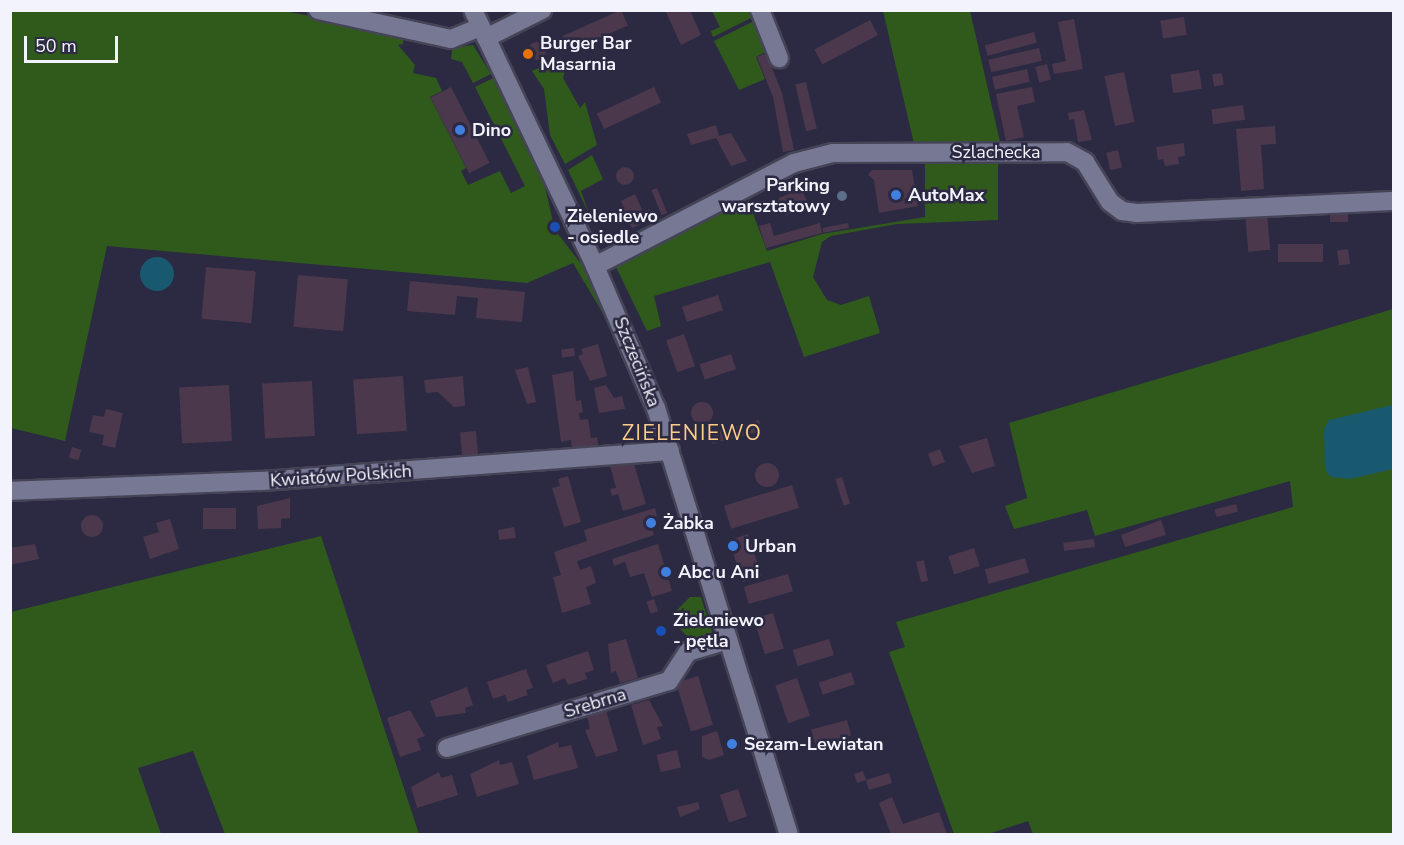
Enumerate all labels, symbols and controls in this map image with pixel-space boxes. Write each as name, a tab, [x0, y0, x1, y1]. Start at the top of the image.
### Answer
scale bar	[27, 24, 122, 62]
place label: Burger Bar Masarnia	[540, 33, 632, 76]
text: 50 m	[35, 34, 77, 58]
marker: Burger Bar Masarnia	[521, 47, 535, 61]
place label: Dino	[472, 119, 511, 141]
marker: Dino	[453, 123, 467, 137]
street label: Szlachecka	[951, 141, 1041, 163]
place label: Parking warsztatowy	[721, 175, 830, 218]
place label: AutoMax	[908, 184, 984, 206]
marker: AutoMax	[889, 188, 903, 202]
marker: Parking warsztatowy	[835, 189, 849, 203]
place label: Zieleniewo - osiedle	[567, 206, 658, 248]
marker: Zieleniewo - osiedle	[548, 220, 562, 234]
street label: Szczecińska	[609, 314, 665, 410]
district label: ZIELENIEWO	[622, 420, 762, 446]
street label: Kwiatów Polskich	[269, 460, 413, 492]
place label: Żabka	[663, 512, 714, 534]
marker: Żabka	[644, 516, 658, 530]
place label: Urban	[745, 535, 797, 557]
marker: Urban	[726, 539, 740, 553]
place label: Abc u Ani	[678, 561, 759, 583]
marker: Abc u Ani	[659, 565, 673, 579]
place label: Zieleniewo - pętla	[673, 610, 764, 652]
marker: Zieleniewo - pętla	[654, 624, 668, 638]
street label: Srebrna	[561, 683, 629, 723]
place label: Sezam-Lewiatan	[744, 733, 884, 755]
marker: Sezam-Lewiatan	[725, 737, 739, 751]

